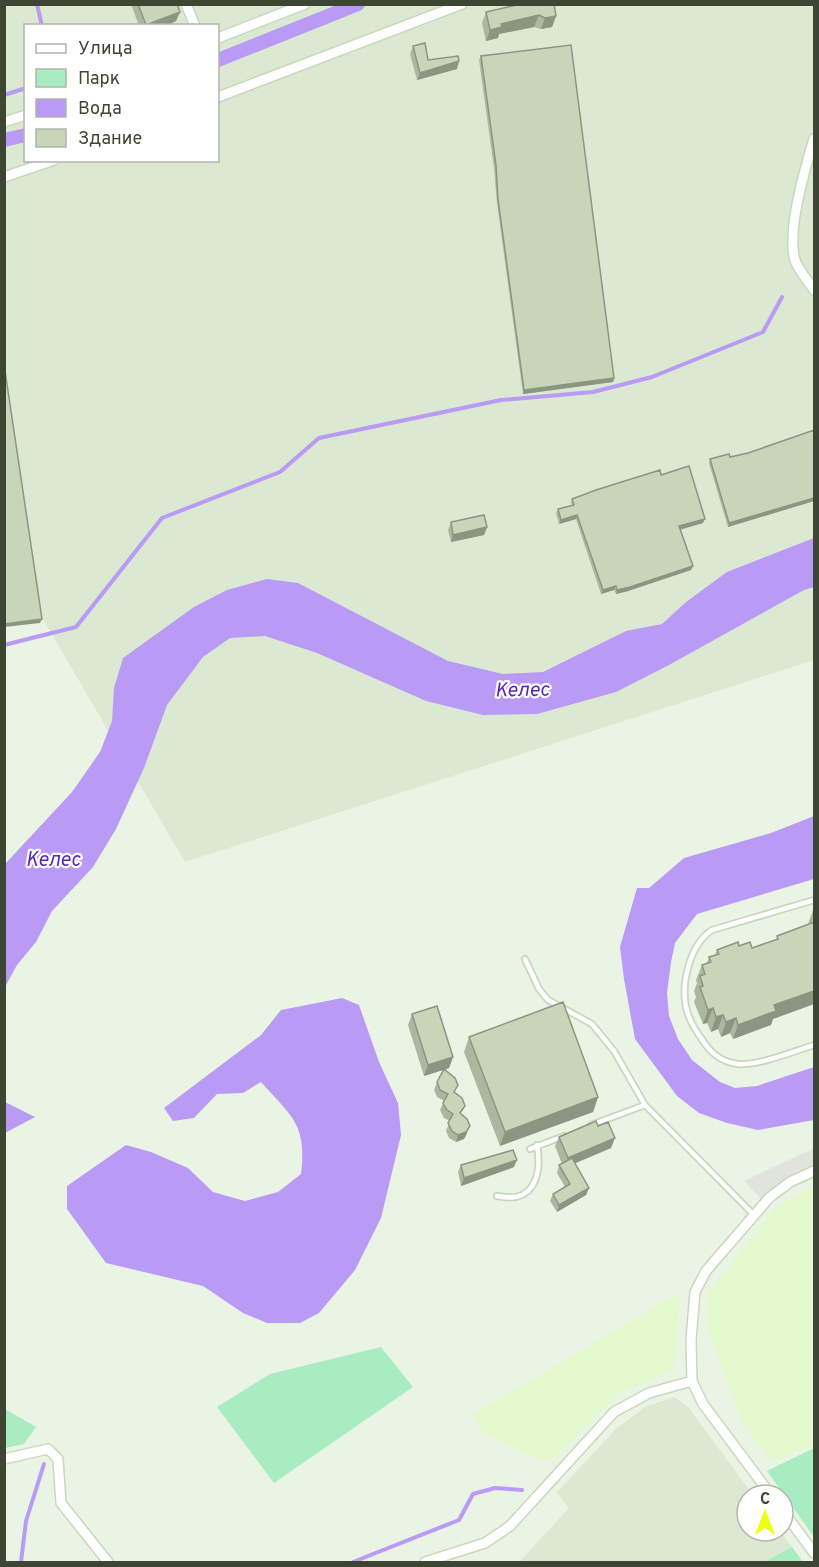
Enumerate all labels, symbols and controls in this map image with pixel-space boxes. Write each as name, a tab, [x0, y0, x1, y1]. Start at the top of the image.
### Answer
legend	[24, 24, 219, 162]
text: Улица	[78, 38, 132, 61]
text: Парк	[78, 68, 120, 91]
text: Вода	[78, 98, 122, 121]
text: Здание	[78, 128, 142, 151]
water label: Келес	[495, 678, 550, 704]
water label: Келес	[26, 848, 81, 874]
north arrow	[735, 1483, 795, 1543]
text: С	[760, 1490, 770, 1510]

